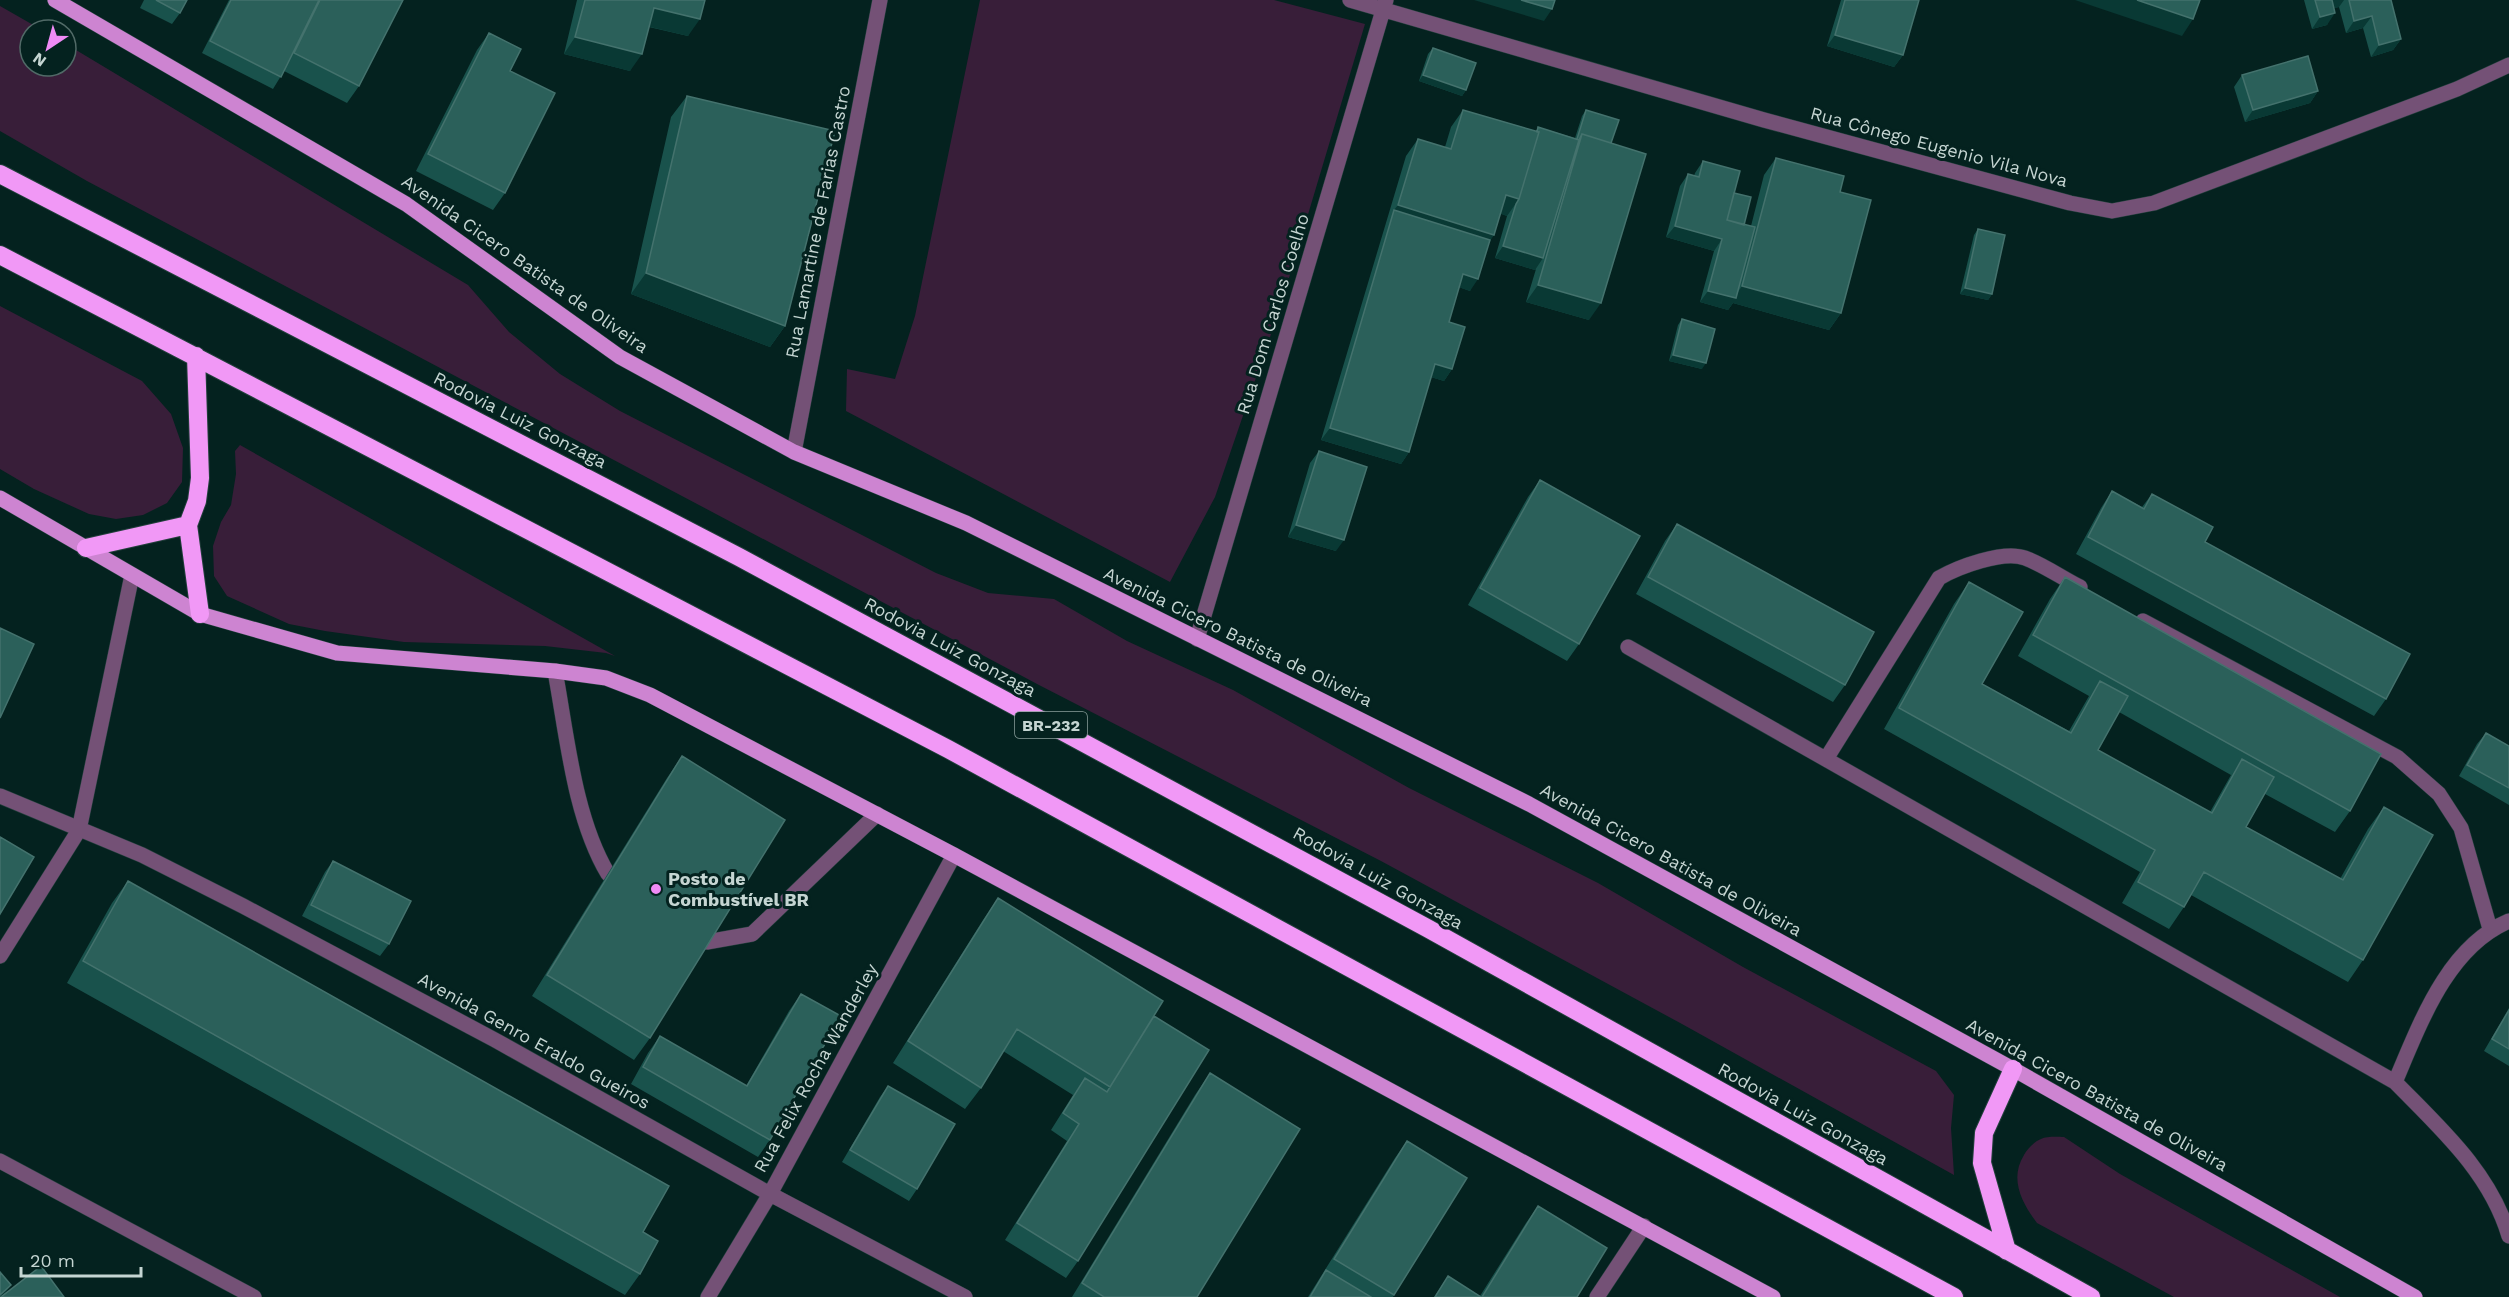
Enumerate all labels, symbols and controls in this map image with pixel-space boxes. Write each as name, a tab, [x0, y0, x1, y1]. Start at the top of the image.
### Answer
north arrow	[18, 18, 78, 78]
text: N	[29, 49, 50, 71]
street label: Rua Lamartine de Farias Castro	[781, 84, 854, 360]
street label: Rua Cônego Eugenio Vila Nova	[1808, 102, 2070, 191]
street label: Avenida Cicero Batista de Oliveira	[398, 170, 653, 357]
street label: Rua Dom Carlos Coelho	[1232, 211, 1313, 417]
street label: Rodovia Luiz Gonzaga	[430, 367, 610, 472]
street label: Avenida Cicero Batista de Oliveira	[1101, 562, 1376, 711]
street label: Rodovia Luiz Gonzaga	[861, 592, 1040, 701]
road number: BR-232	[1015, 712, 1087, 738]
street label: Avenida Cicero Batista de Oliveira	[1537, 779, 1806, 940]
street label: Rodovia Luiz Gonzaga	[1289, 822, 1467, 933]
place label: Posto de Combustível BR	[668, 868, 810, 910]
marker: Posto de Combustível BR	[649, 882, 663, 896]
street label: Rua Felix Rocha Wanderley	[749, 959, 882, 1176]
street label: Avenida Genro Eraldo Gueiros	[415, 968, 654, 1113]
street label: Avenida Cicero Batista de Oliveira	[1963, 1014, 2232, 1175]
street label: Rodovia Luiz Gonzaga	[1714, 1058, 1892, 1169]
scale bar	[21, 1240, 141, 1278]
text: 20 m	[30, 1250, 75, 1271]

